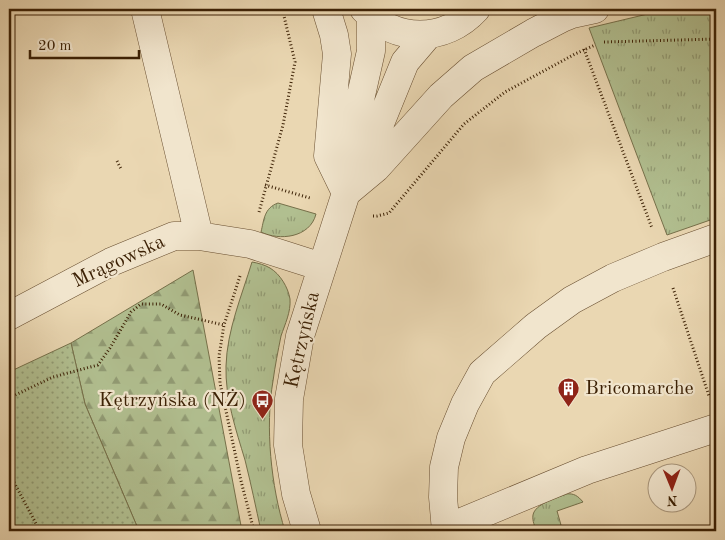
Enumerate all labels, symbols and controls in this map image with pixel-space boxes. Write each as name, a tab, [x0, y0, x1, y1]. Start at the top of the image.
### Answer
scale bar	[30, 28, 139, 60]
text: 20 m	[38, 39, 72, 54]
street label: Mrągowska	[70, 232, 169, 292]
street label: Kętrzyńska	[282, 290, 324, 390]
building icon: Bricomarche	[557, 377, 581, 408]
place label: Bricomarche	[585, 379, 694, 399]
place label: Kętrzyńska (NŻ)	[98, 389, 246, 411]
bus stop icon: Kętrzyńska (NŻ)	[250, 389, 274, 420]
north arrow	[648, 462, 698, 512]
text: N	[666, 493, 678, 507]

